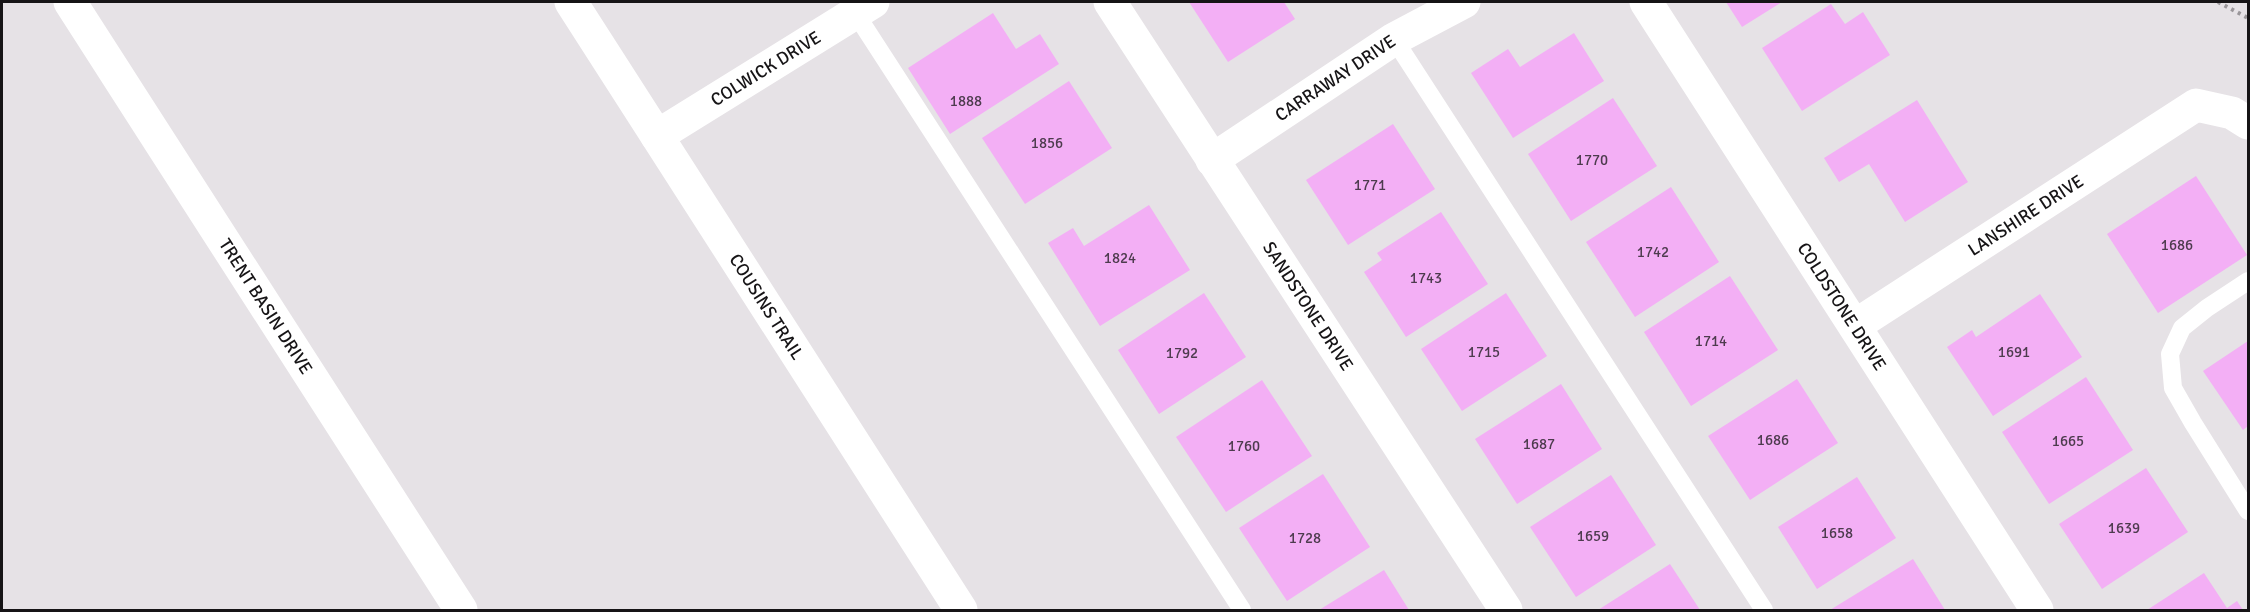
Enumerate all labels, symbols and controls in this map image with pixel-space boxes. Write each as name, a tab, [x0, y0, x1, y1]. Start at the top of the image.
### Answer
street label: COLWICK DRIVE	[707, 26, 825, 111]
street label: CARRAWAY DRIVE	[1271, 30, 1400, 126]
house number: 1888	[950, 92, 982, 110]
house number: 1856	[1031, 134, 1063, 152]
house number: 1770	[1576, 151, 1608, 169]
street label: LANSHIRE DRIVE	[1964, 170, 2087, 261]
house number: 1771	[1354, 176, 1386, 194]
street label: TRENT BASIN DRIVE	[214, 235, 317, 378]
house number: 1686	[2161, 236, 2193, 254]
street label: SANDSTONE DRIVE	[1258, 238, 1358, 375]
street label: COLDSTONE DRIVE	[1793, 238, 1891, 375]
house number: 1742	[1637, 243, 1669, 261]
house number: 1824	[1104, 249, 1136, 267]
street label: COUSINS TRAIL	[724, 250, 808, 364]
house number: 1743	[1410, 269, 1442, 287]
house number: 1714	[1695, 332, 1727, 350]
house number: 1715	[1468, 343, 1500, 361]
house number: 1691	[1998, 343, 2030, 361]
house number: 1792	[1166, 344, 1198, 362]
house number: 1686	[1757, 431, 1789, 449]
house number: 1665	[2052, 432, 2084, 450]
house number: 1687	[1523, 435, 1555, 453]
house number: 1760	[1228, 437, 1260, 455]
house number: 1639	[2108, 519, 2140, 537]
house number: 1658	[1821, 524, 1853, 542]
house number: 1659	[1577, 527, 1609, 545]
house number: 1728	[1289, 529, 1321, 547]

